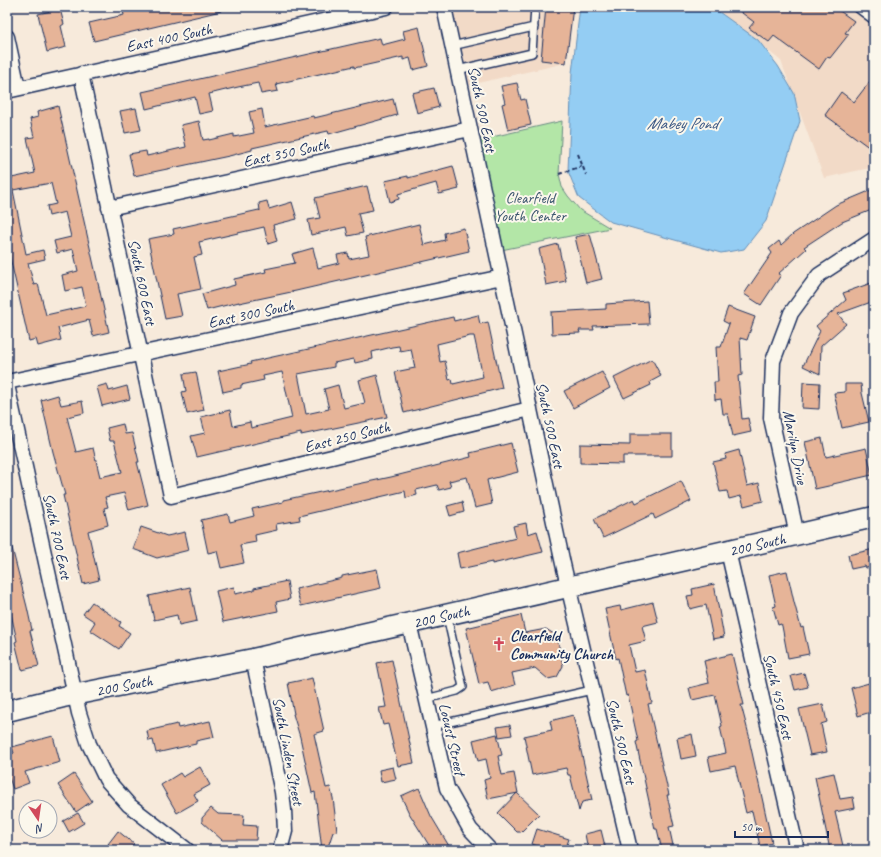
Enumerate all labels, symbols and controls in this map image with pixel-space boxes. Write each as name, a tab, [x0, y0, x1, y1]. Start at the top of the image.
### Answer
street label: East 400 South	[124, 19, 215, 57]
street label: South 500 East	[463, 64, 501, 156]
water label: Mabey Pond	[647, 113, 723, 134]
street label: East 350 South	[241, 134, 332, 172]
park label: Clearfield Youth Center	[494, 188, 567, 226]
street label: South 600 East	[123, 237, 161, 329]
street label: East 300 South	[206, 295, 297, 333]
street label: South 500 East	[531, 380, 569, 472]
street label: Marilyn Drive	[778, 408, 812, 488]
street label: East 250 South	[302, 417, 393, 457]
street label: South 700 East	[38, 491, 76, 583]
street label: 200 South	[727, 529, 788, 561]
street label: 200 South	[411, 601, 472, 633]
place label: Clearfield Community Church	[510, 626, 614, 664]
church icon: Clearfield Community Church	[491, 636, 507, 652]
street label: South 450 East	[758, 651, 798, 743]
street label: 200 South	[94, 671, 155, 701]
street label: South Linden Street	[268, 695, 309, 809]
street label: South 500 East	[601, 696, 641, 788]
street label: Locust Street	[434, 701, 471, 780]
north arrow	[18, 799, 58, 839]
scale bar	[735, 813, 828, 839]
text: 50 m	[741, 819, 763, 835]
text: N	[33, 821, 45, 837]

